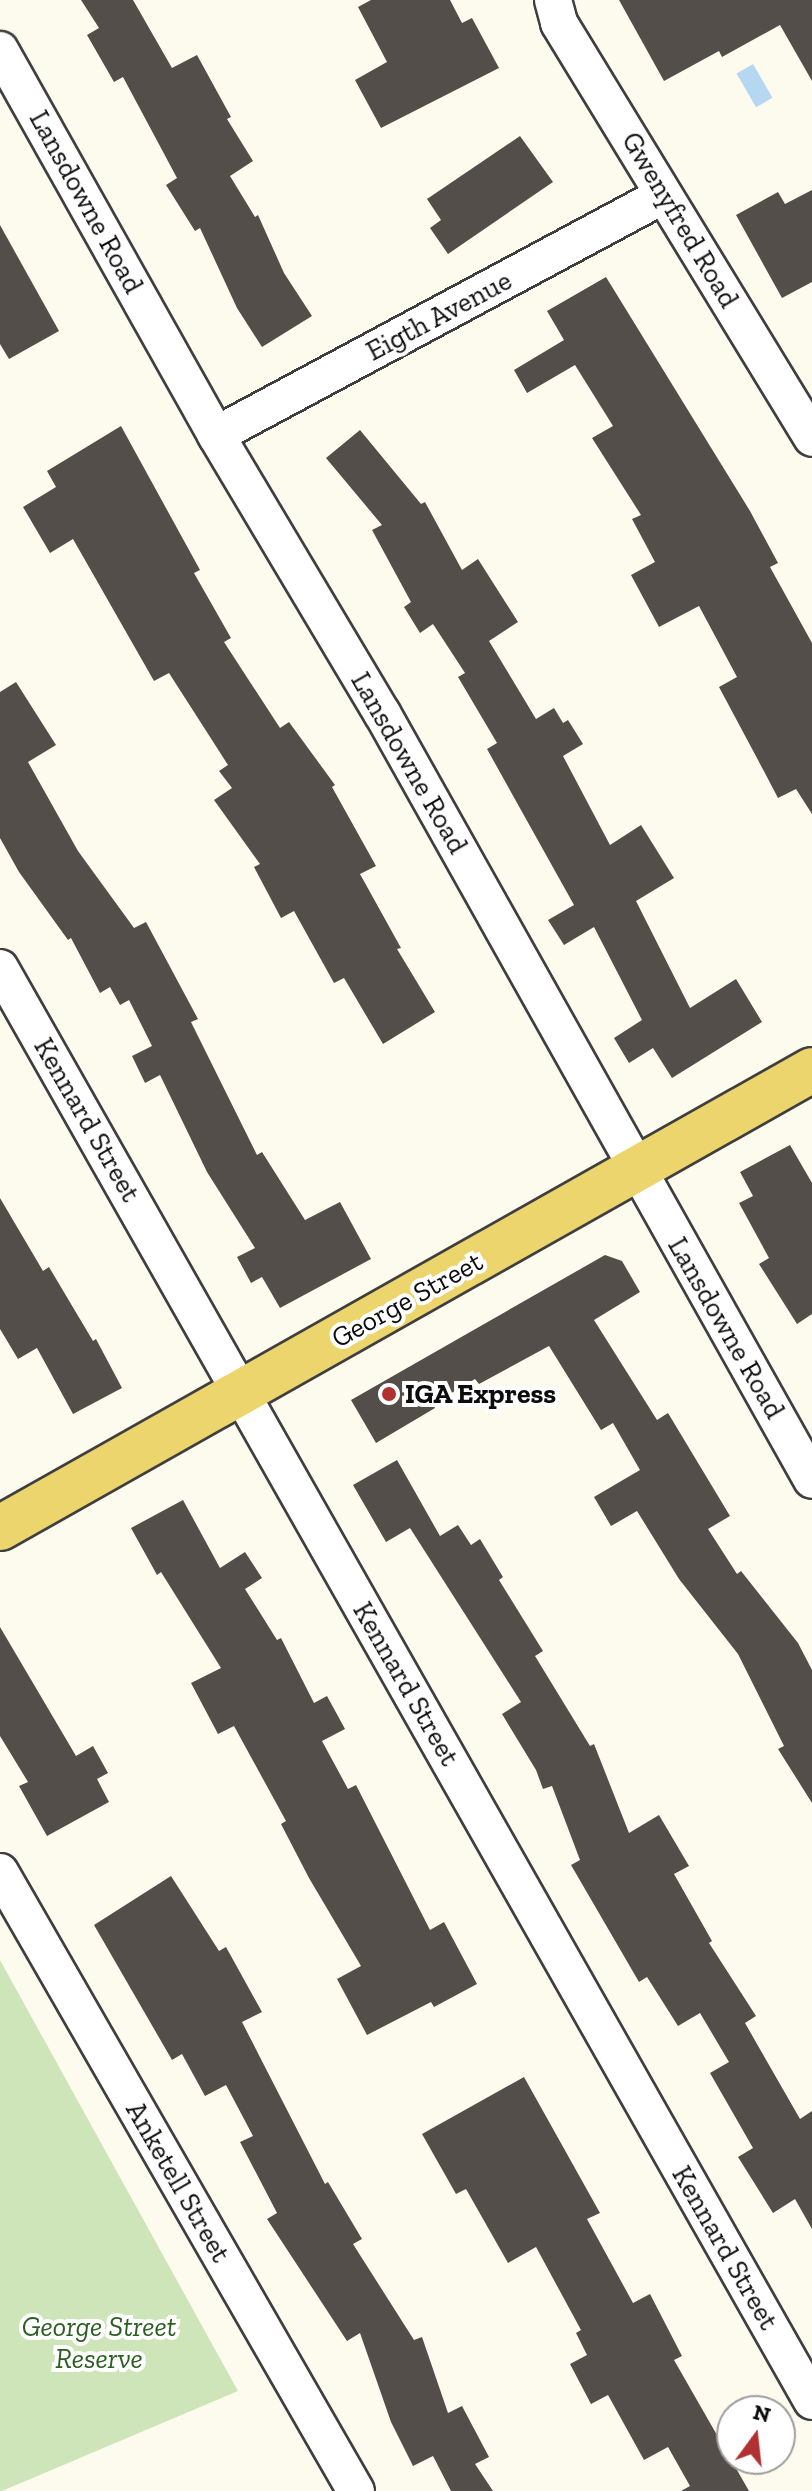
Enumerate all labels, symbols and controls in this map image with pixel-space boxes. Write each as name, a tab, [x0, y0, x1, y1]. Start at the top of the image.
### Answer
street label: Lansdowne Road	[22, 105, 150, 299]
street label: Gwenyfred Road	[614, 126, 746, 314]
street label: Eigth Avenue	[360, 263, 518, 369]
street label: Lansdowne Road	[344, 666, 474, 860]
street label: Kennard Street	[27, 1032, 147, 1208]
street label: Lansdowne Road	[661, 1231, 791, 1425]
street label: George Street	[326, 1245, 488, 1355]
place label: IGA Express	[405, 1377, 557, 1411]
marker: IGA Express	[380, 1385, 398, 1403]
street label: Kennard Street	[346, 1596, 466, 1772]
street label: Anketell Street	[118, 2096, 238, 2268]
street label: Kennard Street	[665, 2160, 785, 2336]
park label: George Street Reserve	[22, 2310, 176, 2376]
north arrow	[716, 2395, 796, 2475]
text: N	[750, 2398, 773, 2428]

